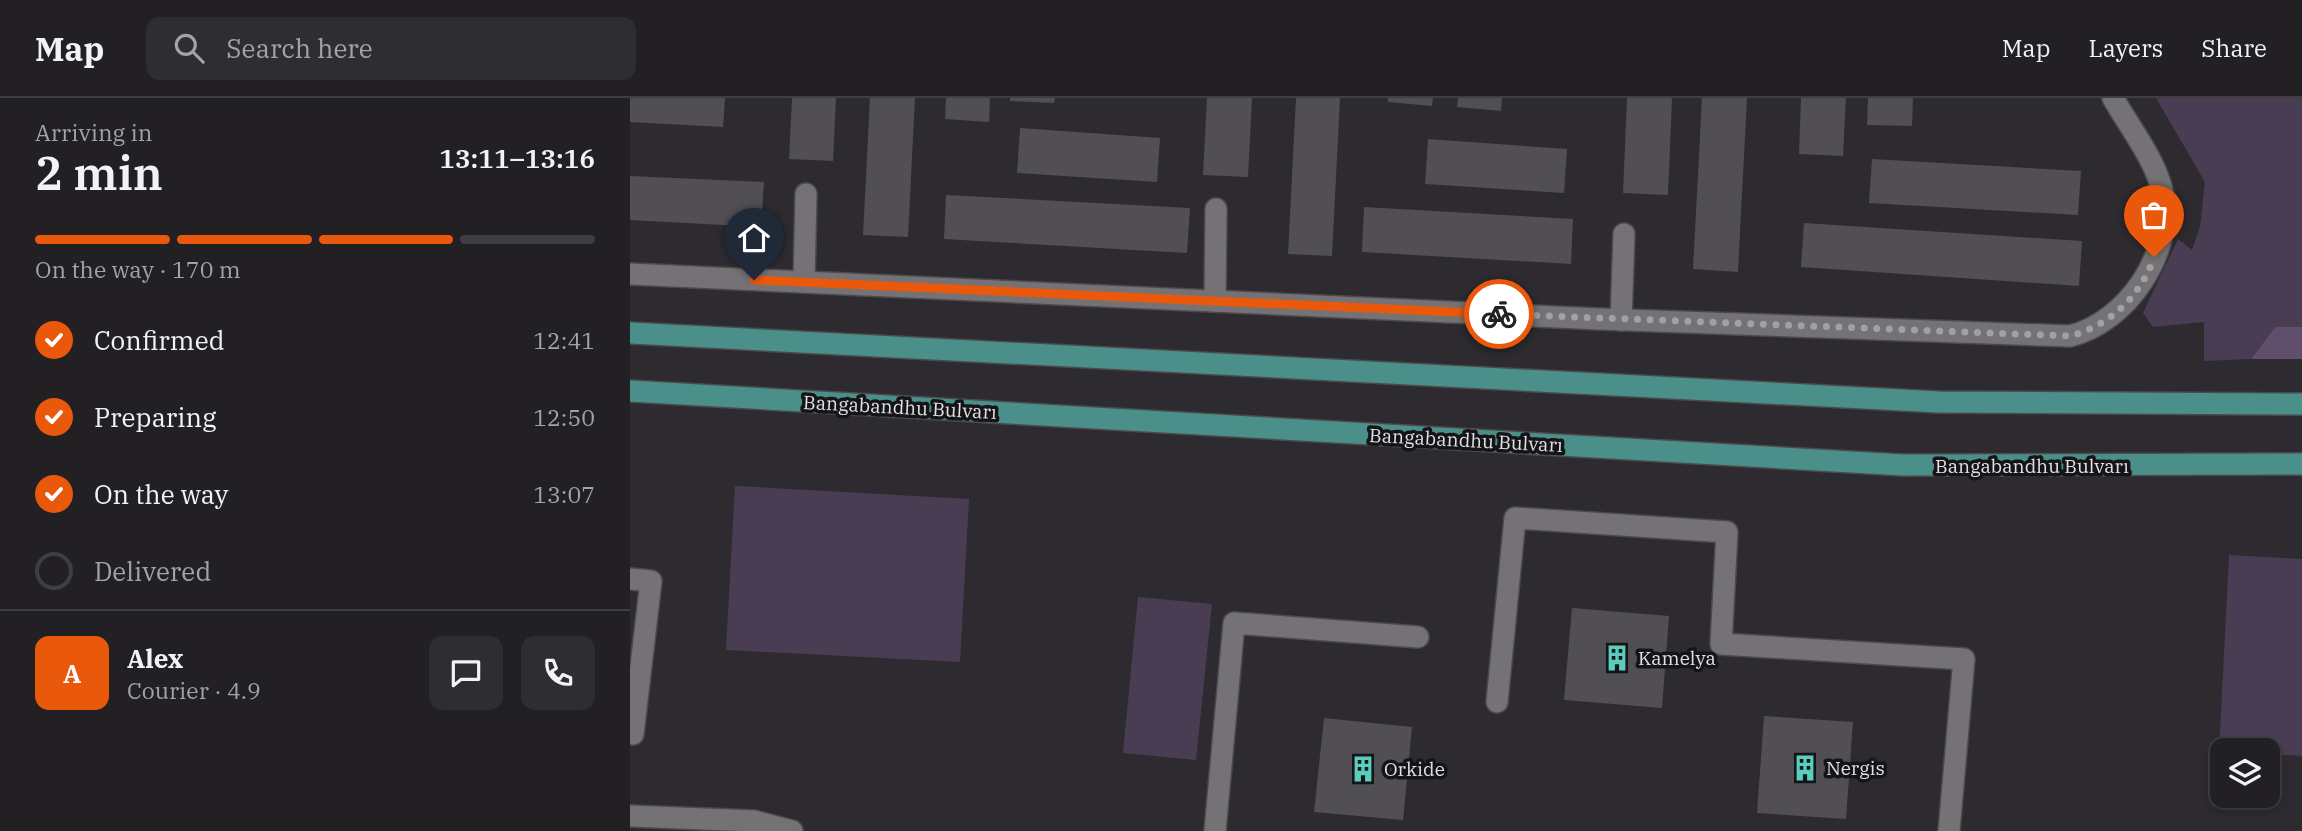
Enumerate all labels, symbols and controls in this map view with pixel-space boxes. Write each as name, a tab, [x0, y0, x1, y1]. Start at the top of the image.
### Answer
search box	[146, 17, 636, 80]
text: Map	[35, 27, 104, 70]
icon: search	[170, 29, 208, 67]
text: Search here	[226, 31, 373, 65]
text: Map	[2002, 32, 2050, 64]
text: Layers	[2088, 32, 2163, 64]
text: Share	[2201, 32, 2267, 64]
text: Arriving in	[35, 117, 152, 147]
text: 13:11–13:16	[439, 141, 595, 175]
text: 2 min	[35, 143, 163, 203]
pin	[2124, 185, 2184, 257]
icon: bag	[2135, 196, 2173, 234]
pin	[724, 208, 784, 280]
icon: home	[735, 219, 773, 257]
text: On the way · 170 m	[35, 254, 241, 284]
courier	[1464, 279, 1534, 349]
icon: bike	[1480, 295, 1518, 333]
icon: check	[35, 321, 73, 359]
text: Confirmed	[94, 323, 225, 357]
text: 12:41	[533, 325, 595, 355]
street label: Bangabandhu Bulvarı	[802, 390, 998, 424]
icon: check	[35, 398, 73, 436]
text: Preparing	[94, 400, 216, 434]
text: 12:50	[533, 402, 595, 432]
street label: Bangabandhu Bulvarı	[1368, 423, 1564, 457]
street label: Bangabandhu Bulvarı	[1935, 454, 2129, 478]
icon: check	[35, 475, 73, 513]
text: On the way	[94, 477, 228, 511]
text: 13:07	[533, 479, 595, 509]
text: Delivered	[94, 554, 211, 588]
button: chat	[429, 636, 503, 710]
button: phone	[521, 636, 595, 710]
text: Alex	[127, 641, 183, 675]
building icon: Kamelya	[1602, 643, 1632, 673]
place label: Kamelya	[1638, 646, 1716, 670]
text: A	[63, 656, 81, 690]
text: Courier · 4.9	[127, 675, 261, 705]
map controls	[2210, 738, 2280, 808]
button: layers	[2210, 738, 2280, 808]
building icon: Nergis	[1790, 753, 1820, 783]
building icon: Orkide	[1348, 754, 1378, 784]
place label: Nergis	[1826, 756, 1885, 780]
place label: Orkide	[1384, 757, 1445, 781]

